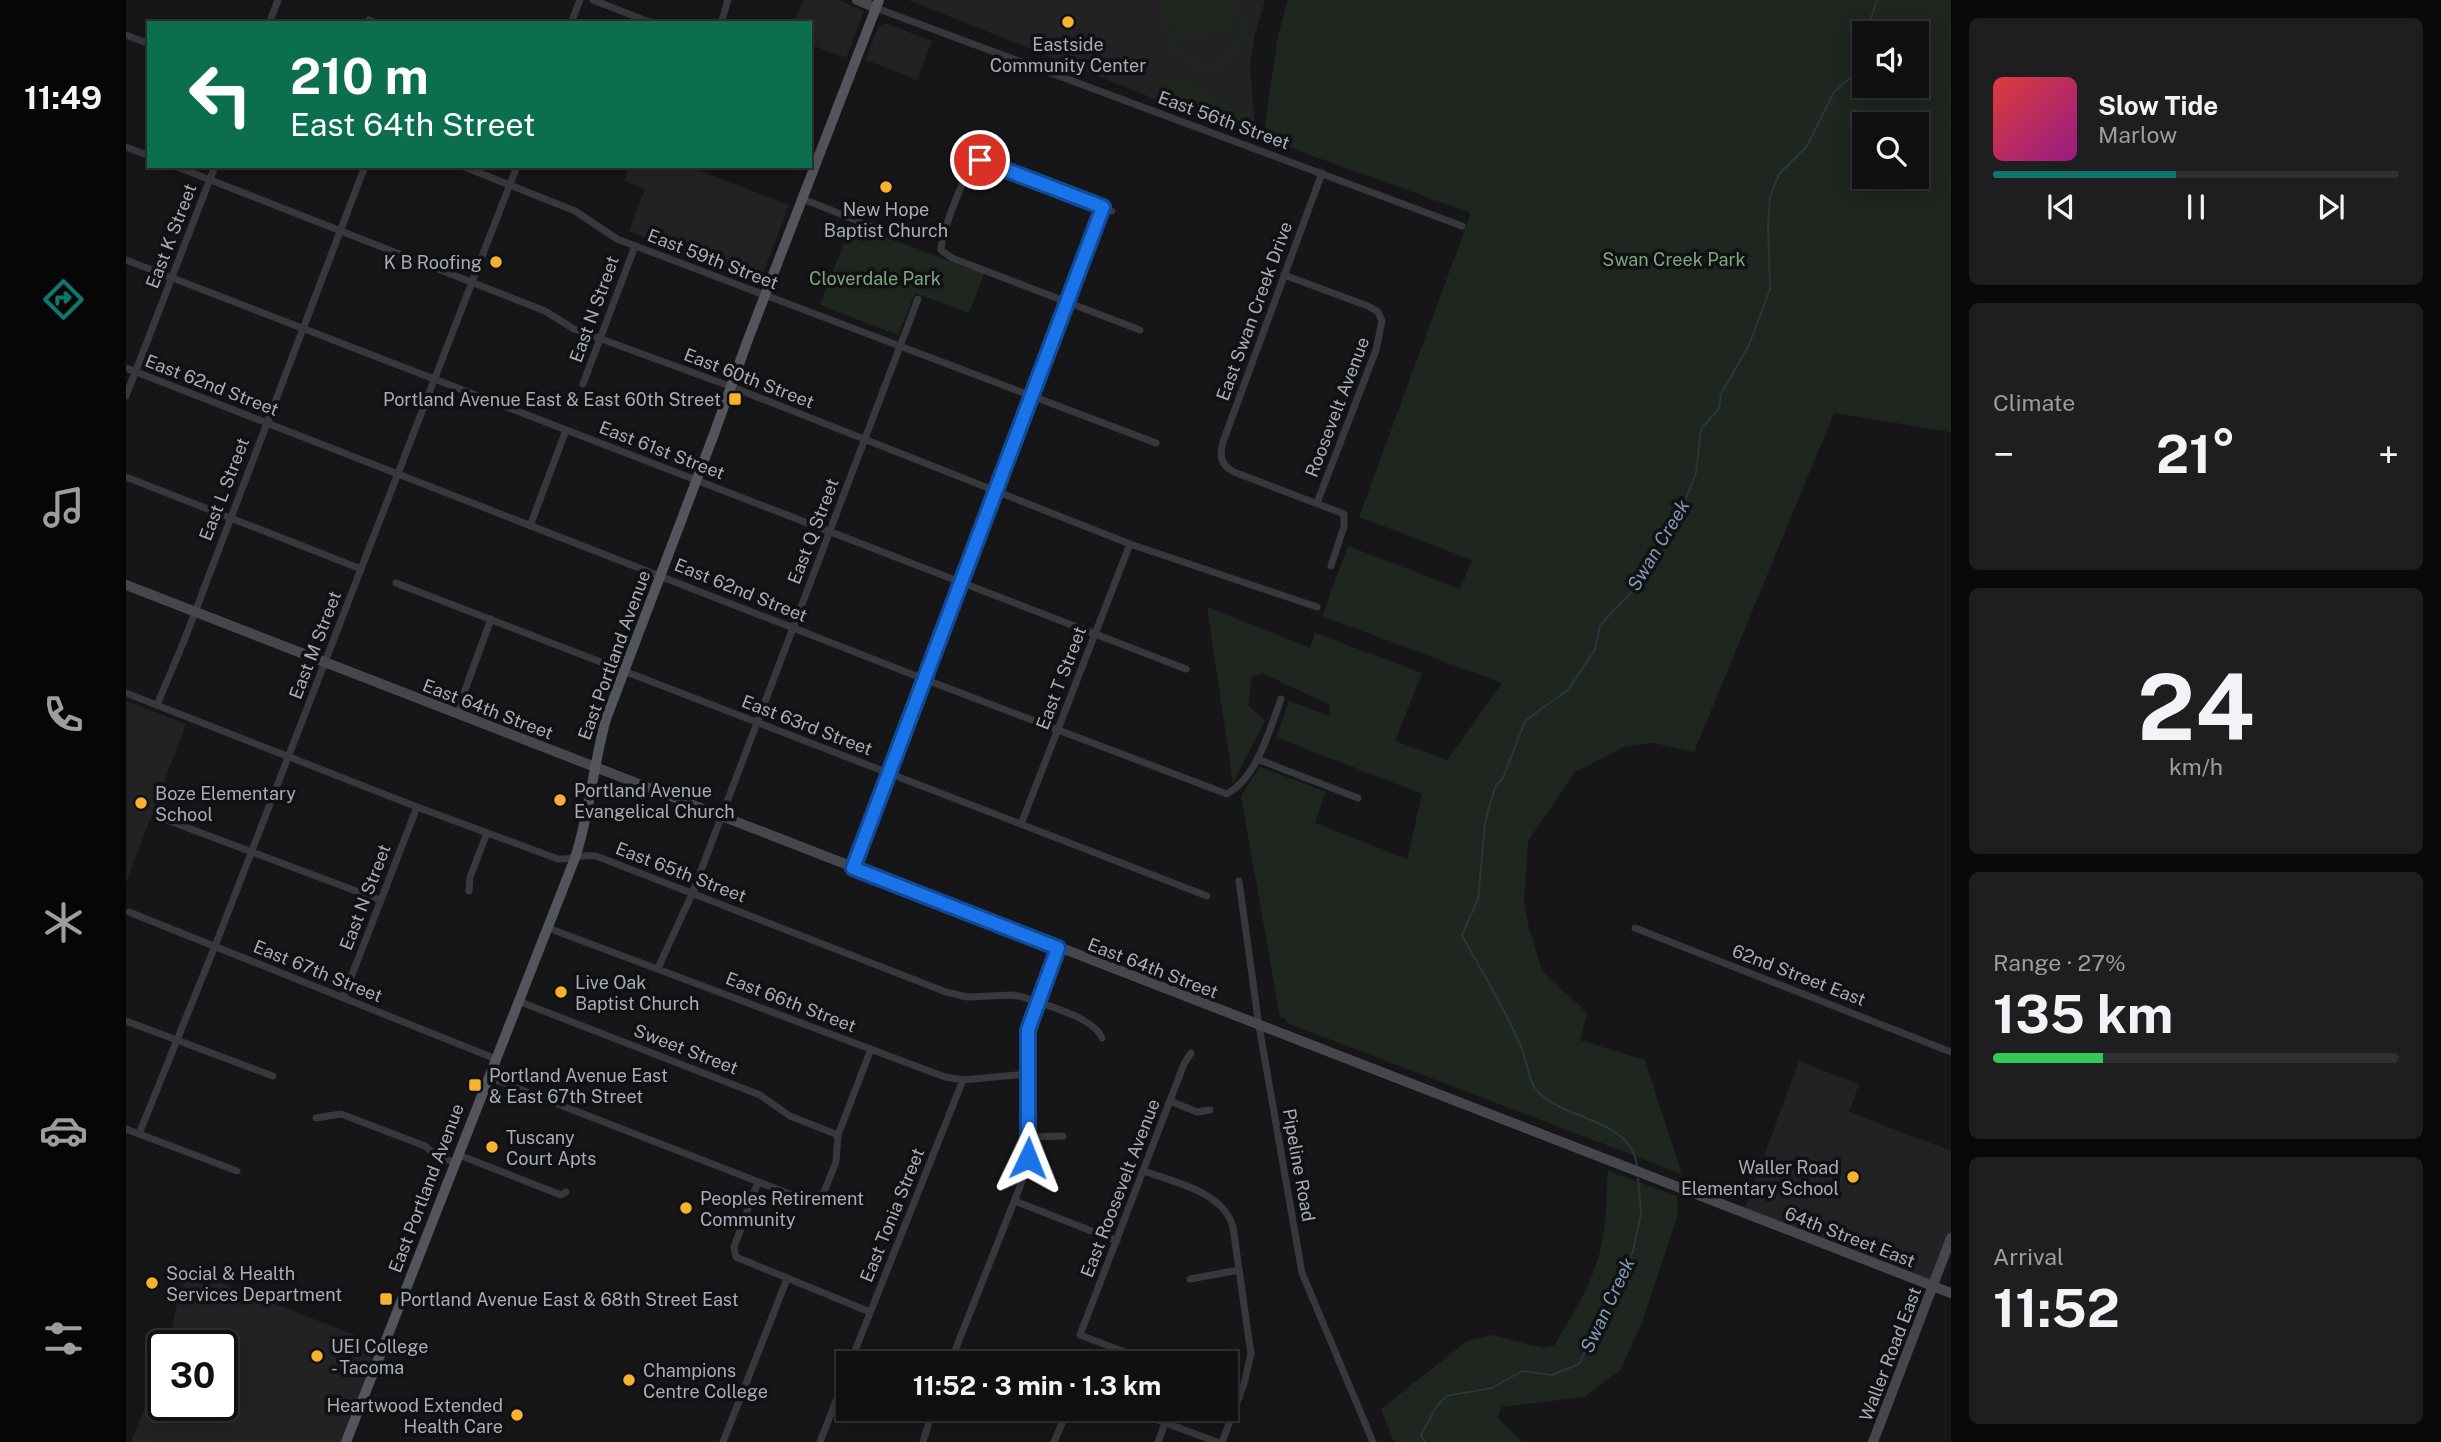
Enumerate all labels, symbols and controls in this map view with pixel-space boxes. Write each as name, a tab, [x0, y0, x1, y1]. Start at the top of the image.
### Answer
marker: Eastside Community Center	[1060, 14, 1076, 30]
map controls	[1852, 21, 1929, 189]
button: sound	[1852, 21, 1929, 98]
place label: Eastside Community Center	[990, 34, 1146, 76]
text: 210 m	[290, 47, 429, 105]
icon: left	[175, 49, 266, 140]
text: 11:49	[24, 79, 102, 116]
street label: East 56th Street	[1155, 86, 1293, 154]
text: Slow Tide	[2098, 90, 2218, 121]
text: East 64th Street	[290, 106, 535, 143]
button: search	[1852, 112, 1929, 189]
text: Marlow	[2098, 121, 2177, 148]
pin	[950, 130, 1010, 190]
icon: arrive	[961, 141, 999, 179]
marker: New Hope Baptist Church	[878, 179, 894, 195]
street label: East K Street	[141, 181, 201, 291]
icon: previous	[2042, 188, 2080, 226]
icon: pause	[2177, 188, 2215, 226]
icon: next	[2312, 188, 2350, 226]
place label: New Hope Baptist Church	[824, 199, 948, 241]
street label: East Swan Creek Drive	[1212, 219, 1296, 403]
street label: East 59th Street	[645, 224, 781, 294]
park label: Swan Creek Park	[1602, 249, 1746, 270]
place label: K B Roofing	[384, 252, 482, 273]
street label: East N Street	[565, 253, 623, 365]
marker: K B Roofing	[488, 254, 504, 270]
park label: Cloverdale Park	[809, 268, 941, 289]
icon: directions	[39, 275, 88, 324]
street label: Roosevelt Avenue	[1301, 334, 1373, 480]
street label: East 60th Street	[681, 344, 817, 412]
street label: East 62nd Street	[142, 350, 282, 420]
place label: Portland Avenue East & East 60th Street	[383, 389, 721, 410]
text: Climate	[1993, 389, 2075, 416]
marker: Portland Avenue East & East 60th Street	[727, 391, 743, 407]
street label: East 61st Street	[596, 416, 728, 484]
text: 21°	[2156, 424, 2236, 485]
text: −	[1993, 432, 2014, 477]
text: +	[2378, 432, 2399, 477]
street label: East L Street	[195, 435, 253, 543]
street label: East Q Street	[783, 475, 843, 587]
icon: music	[39, 483, 88, 532]
water label: Swan Creek	[1622, 495, 1694, 595]
street label: East 62nd Street	[672, 554, 810, 626]
street label: East Portland Avenue	[574, 567, 654, 743]
street label: East M Street	[285, 588, 345, 702]
street label: East T Street	[1032, 623, 1090, 733]
text: 24	[2137, 654, 2255, 760]
street label: East 64th Street	[420, 674, 556, 744]
icon: phone	[39, 690, 88, 739]
street label: East 63rd Street	[739, 690, 875, 760]
text: km/h	[2169, 753, 2223, 780]
place label: Portland Avenue Evangelical Church	[574, 780, 735, 822]
place label: Boze Elementary School	[155, 783, 296, 825]
marker: Portland Avenue Evangelical Church	[552, 792, 568, 808]
marker: Boze Elementary School	[133, 795, 149, 811]
street label: East 65th Street	[613, 837, 749, 907]
street label: East N Street	[335, 841, 395, 953]
icon: climate	[39, 898, 88, 947]
street label: East 64th Street	[1085, 933, 1221, 1003]
street label: East 67th Street	[250, 936, 386, 1006]
street label: 62nd Street East	[1729, 940, 1869, 1010]
text: Range · 27%	[1993, 949, 2126, 976]
street label: East 66th Street	[723, 968, 859, 1036]
place label: Live Oak Baptist Church	[575, 972, 699, 1014]
marker: Live Oak Baptist Church	[553, 984, 569, 1000]
text: 135 km	[1993, 984, 2173, 1045]
street label: Sweet Street	[631, 1019, 741, 1079]
place label: Portland Avenue East & East 67th Street	[489, 1065, 668, 1107]
marker: Portland Avenue East & East 67th Street	[467, 1077, 483, 1093]
street label: East Roosevelt Avenue	[1076, 1096, 1164, 1280]
street label: East Portland Avenue	[384, 1101, 468, 1275]
icon: car	[39, 1106, 88, 1155]
street label: Pipeline Road	[1279, 1107, 1319, 1223]
position arrow	[991, 1121, 1065, 1195]
place label: Tuscany Court Apts	[506, 1127, 596, 1169]
marker: Tuscany Court Apts	[484, 1139, 500, 1155]
street label: East Tonia Street	[856, 1145, 928, 1285]
place label: Waller Road Elementary School	[1681, 1157, 1839, 1199]
marker: Waller Road Elementary School	[1845, 1169, 1861, 1185]
place label: Peoples Retirement Community	[700, 1188, 864, 1230]
marker: Peoples Retirement Community	[678, 1200, 694, 1216]
street label: 64th Street East	[1782, 1202, 1918, 1272]
text: Arrival	[1993, 1243, 2064, 1270]
water label: Swan Creek	[1575, 1253, 1639, 1356]
place label: Social & Health Services Department	[166, 1263, 342, 1305]
marker: Social & Health Services Department	[144, 1275, 160, 1291]
text: 11:52	[1993, 1278, 2120, 1339]
street label: Waller Road East	[1855, 1284, 1925, 1424]
place label: Portland Avenue East & 68th Street East	[400, 1289, 739, 1310]
marker: Portland Avenue East & 68th Street East	[378, 1291, 394, 1307]
icon: filters	[39, 1314, 88, 1363]
speed limit sign: 30	[147, 1330, 238, 1421]
place label: UEI College - Tacoma	[331, 1336, 428, 1378]
marker: UEI College - Tacoma	[309, 1348, 325, 1364]
place label: Champions Centre College	[643, 1360, 768, 1402]
text: 11:52 · 3 min · 1.3 km	[913, 1370, 1161, 1401]
marker: Champions Centre College	[621, 1372, 637, 1388]
place label: Heartwood Extended Health Care	[326, 1395, 503, 1437]
marker: Heartwood Extended Health Care	[509, 1407, 525, 1423]

